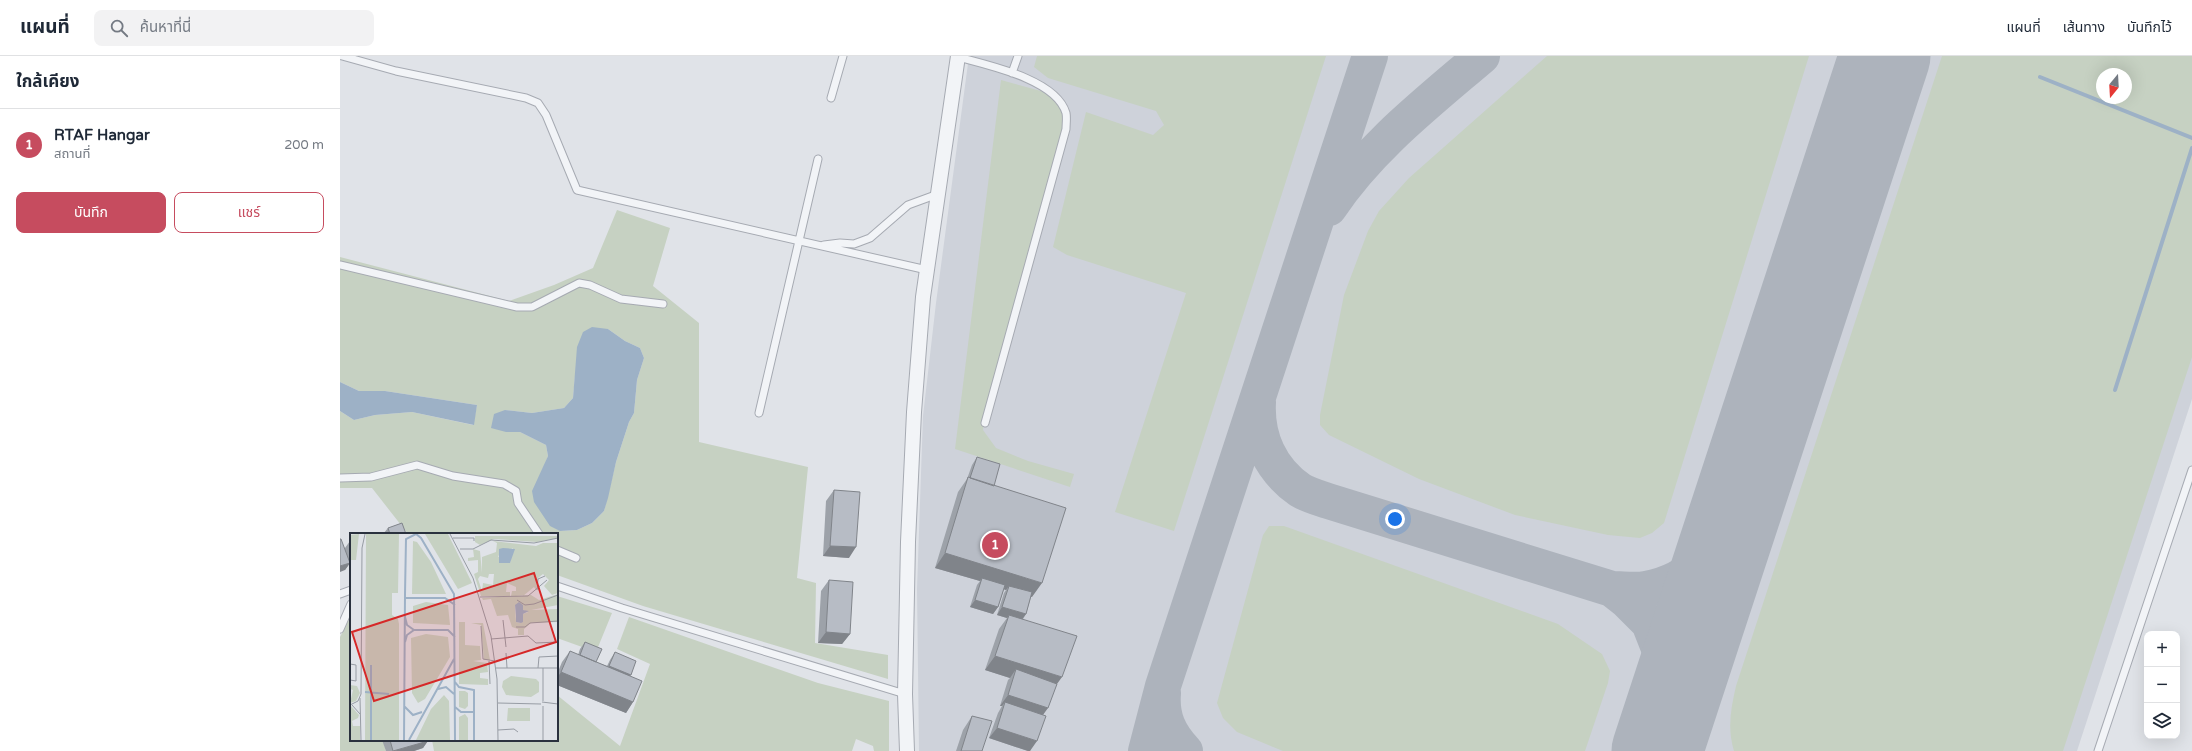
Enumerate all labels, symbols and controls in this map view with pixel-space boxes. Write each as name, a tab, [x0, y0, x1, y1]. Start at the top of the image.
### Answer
search box	[94, 10, 374, 46]
text: แผนที่	[20, 16, 70, 38]
icon: search	[108, 17, 130, 39]
text: ค้นหาที่นี่	[140, 18, 191, 36]
text: แผนที่	[2007, 19, 2041, 36]
text: เส้นทาง	[2063, 19, 2105, 36]
text: บันทึกไว้	[2127, 19, 2172, 36]
north arrow	[2096, 68, 2132, 104]
text: ใกล้เคียง	[16, 71, 79, 92]
text: RTAF Hangar	[54, 126, 150, 144]
text: 1	[25, 137, 33, 153]
text: 200 m	[284, 137, 324, 153]
text: สถานที่	[54, 146, 90, 162]
button: บันทึก	[16, 192, 166, 233]
button: แชร์	[174, 192, 324, 233]
your location	[1385, 509, 1405, 529]
pin: 1	[982, 530, 1008, 560]
inset map	[350, 533, 558, 741]
map controls	[2144, 631, 2180, 739]
button: +	[2144, 631, 2180, 667]
button: −	[2144, 667, 2180, 703]
button: layers	[2144, 703, 2180, 739]

